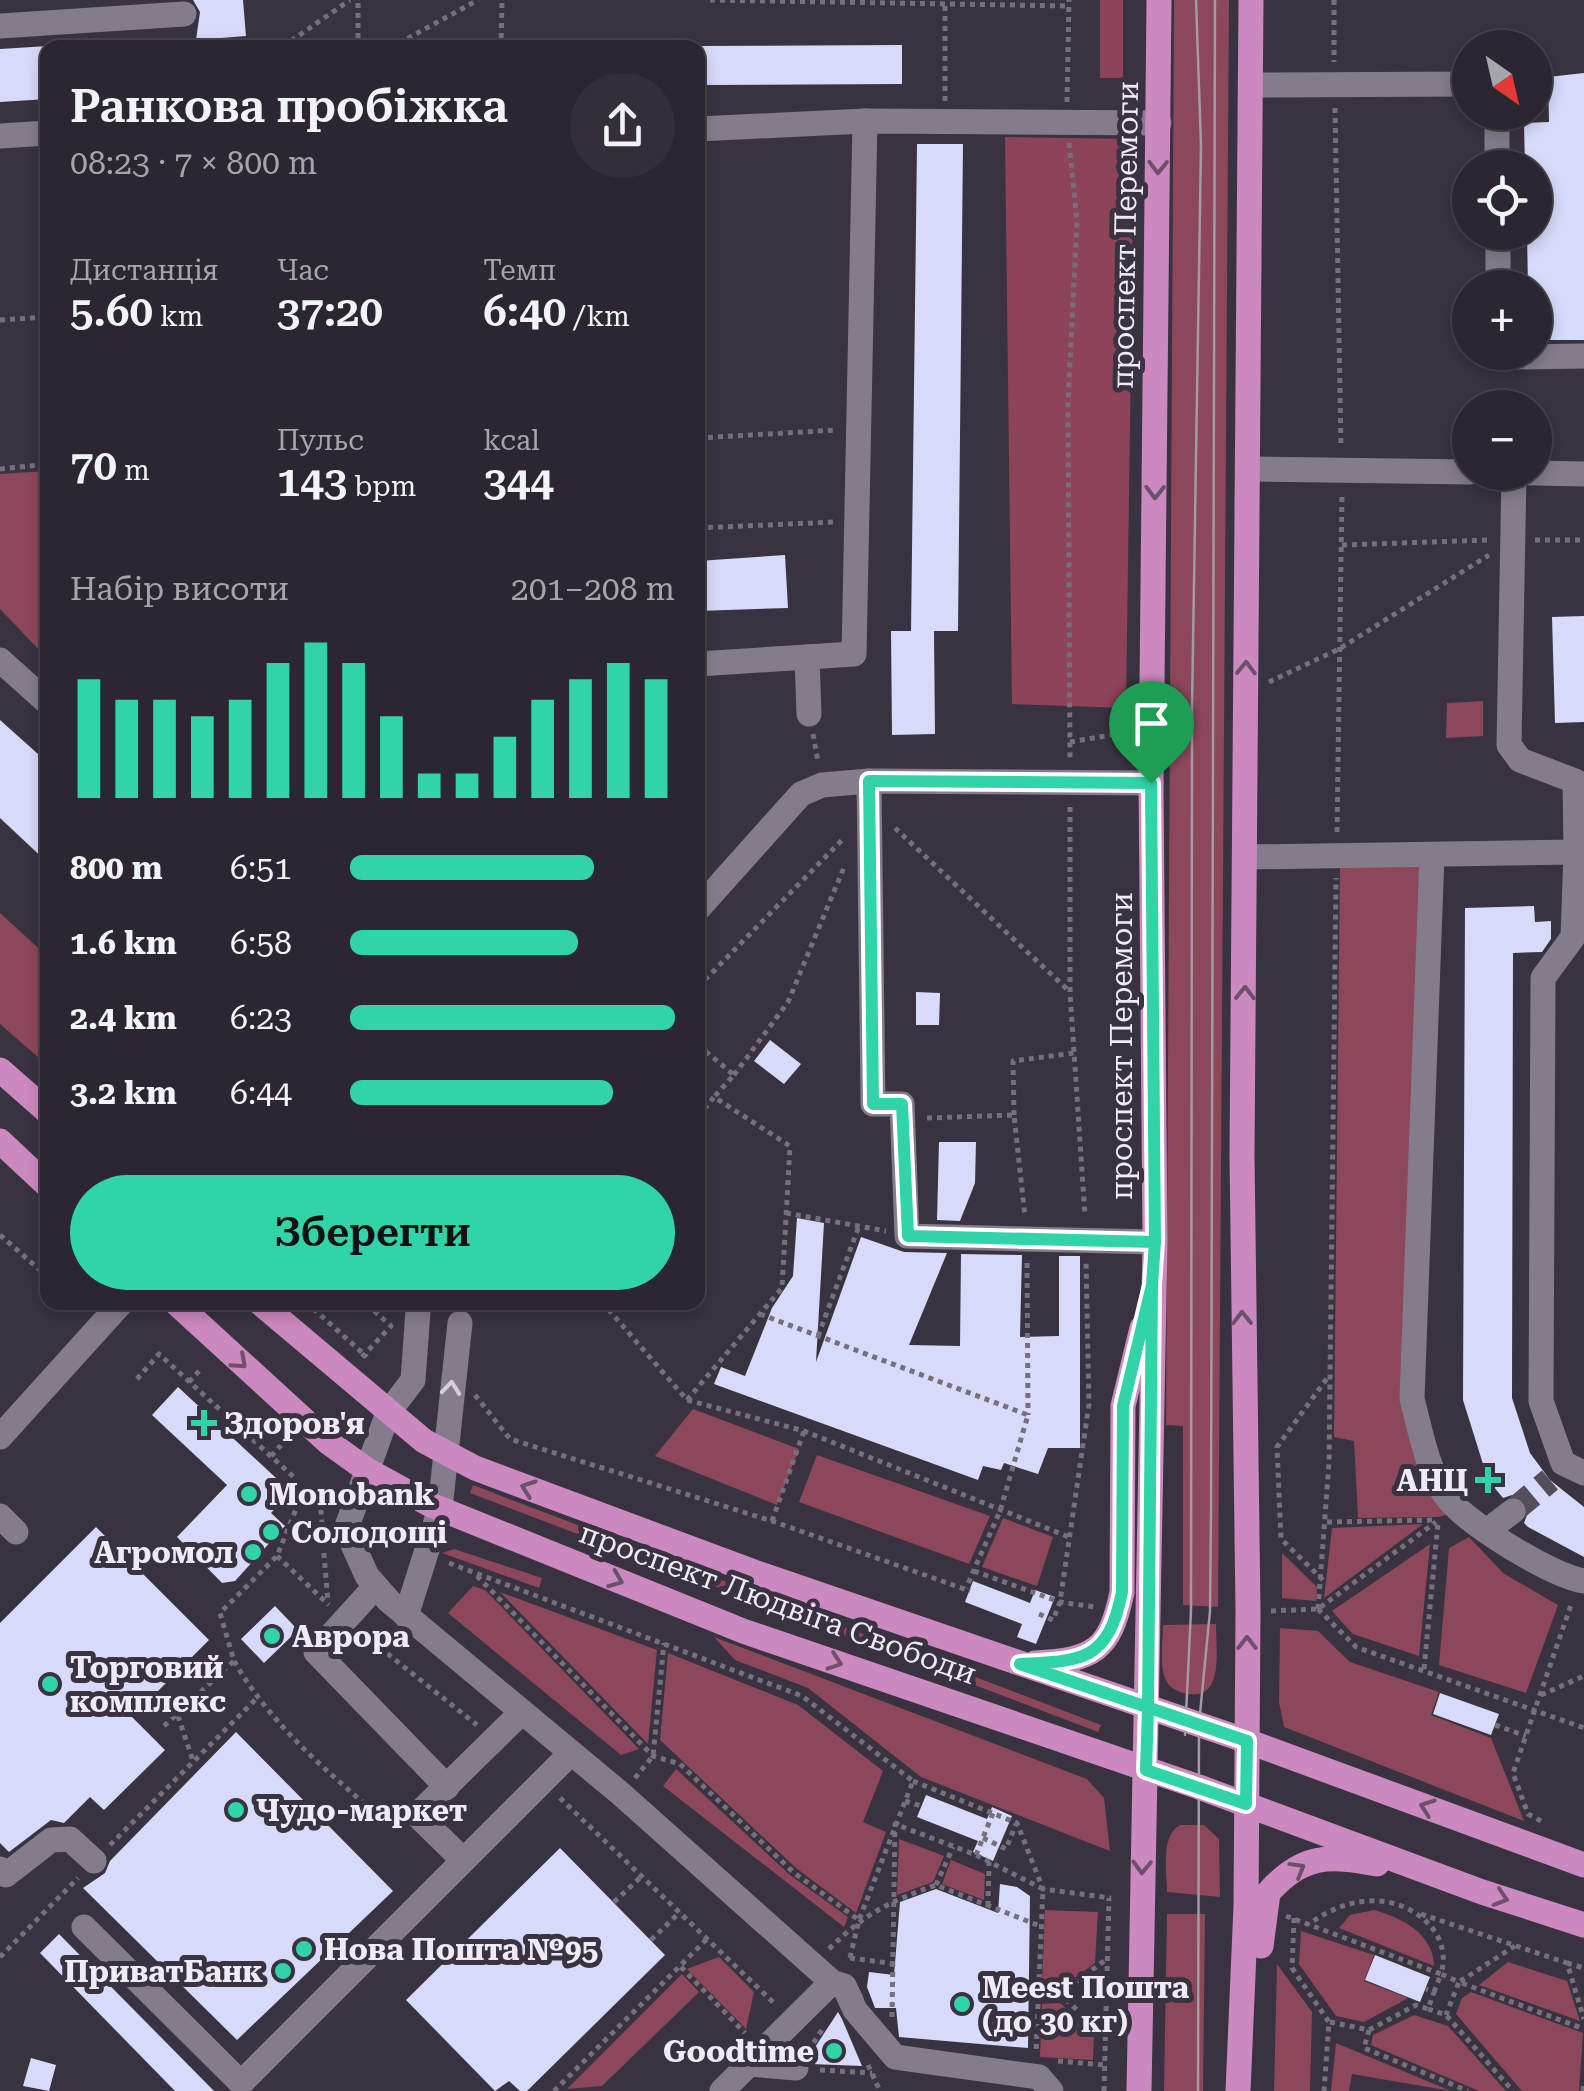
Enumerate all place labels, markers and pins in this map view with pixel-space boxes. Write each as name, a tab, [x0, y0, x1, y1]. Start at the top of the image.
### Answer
pin	[1109, 681, 1194, 784]
place label: Здоров'я	[224, 1406, 365, 1441]
marker: Здоров'я	[193, 1412, 215, 1434]
place label: АНЦ	[1397, 1463, 1468, 1498]
marker: АНЦ	[1477, 1469, 1499, 1491]
place label: Monobank	[269, 1477, 435, 1512]
marker: Monobank	[238, 1483, 260, 1505]
place label: Солодощі	[291, 1515, 447, 1550]
marker: Солодощі	[260, 1521, 282, 1543]
place label: Агромол	[94, 1535, 233, 1570]
marker: Агромол	[242, 1541, 264, 1563]
place label: Аврора	[292, 1619, 410, 1654]
marker: Аврора	[261, 1625, 283, 1647]
place label: Торговий комплекс	[70, 1650, 226, 1719]
marker: Торговий комплекс	[39, 1673, 61, 1695]
place label: Чудо-маркет	[256, 1793, 467, 1828]
marker: Чудо-маркет	[225, 1799, 247, 1821]
place label: Нова Пошта №95	[324, 1932, 598, 1967]
marker: Нова Пошта №95	[293, 1938, 315, 1960]
place label: ПриватБанк	[64, 1954, 263, 1989]
marker: ПриватБанк	[272, 1960, 294, 1982]
place label: Meest Пошта (до 30 кг)	[982, 1970, 1189, 2039]
marker: Meest Пошта (до 30 кг)	[951, 1993, 973, 2015]
place label: Goodtime	[663, 2034, 814, 2069]
marker: Goodtime	[823, 2040, 845, 2062]

